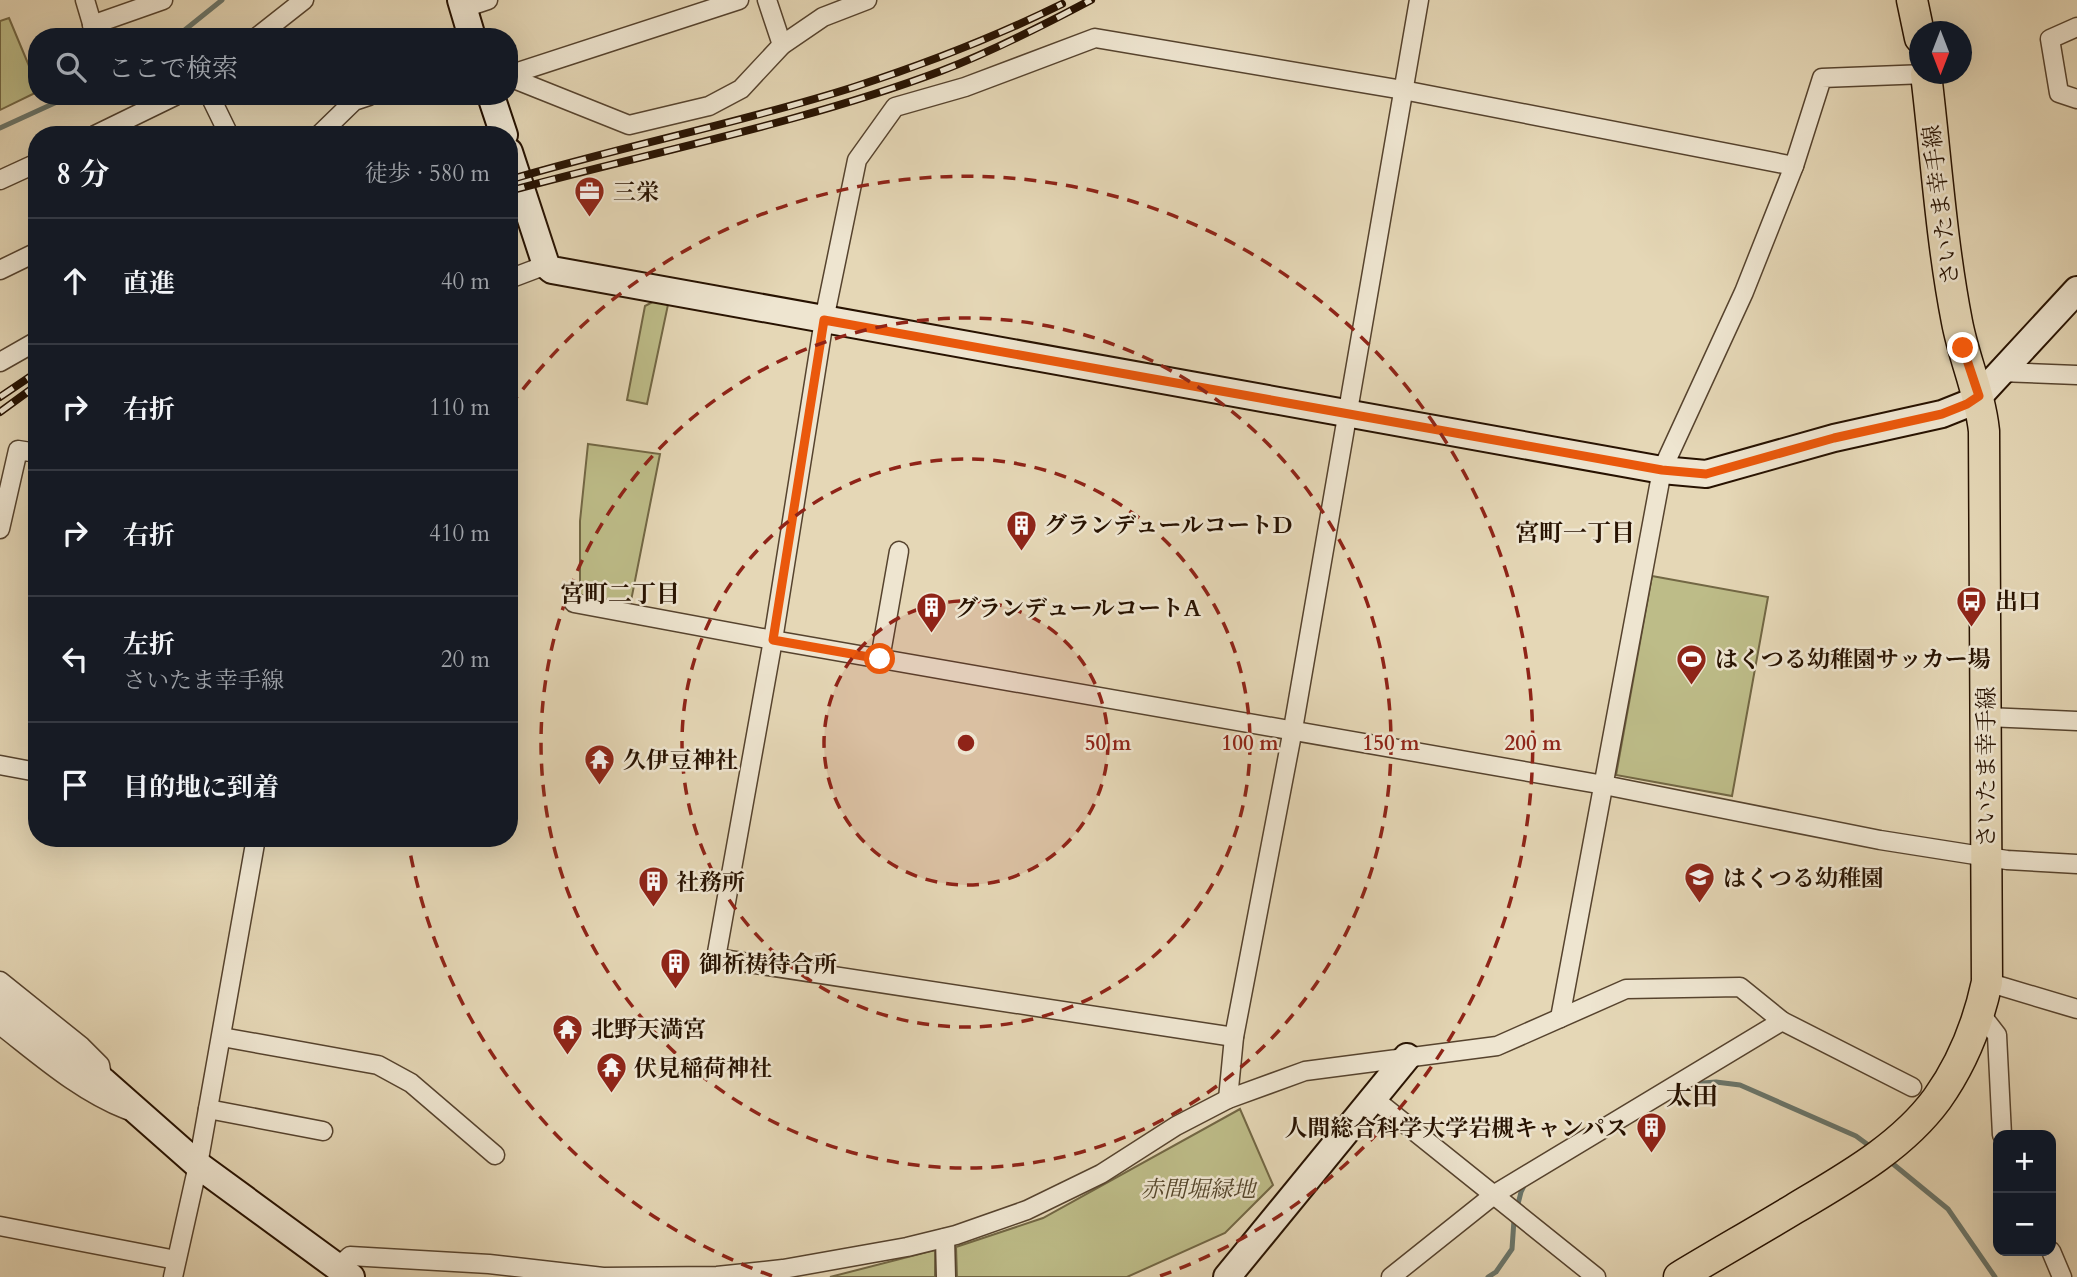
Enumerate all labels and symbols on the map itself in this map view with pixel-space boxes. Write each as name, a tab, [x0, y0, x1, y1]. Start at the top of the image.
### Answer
north arrow	[1909, 21, 1972, 84]
street label: さいたま幸手線	[1916, 123, 1966, 287]
office icon: 三栄	[573, 175, 607, 219]
place label: 三栄	[613, 177, 659, 208]
route end	[1947, 332, 1978, 363]
building icon: グランデュールコートD	[1004, 508, 1038, 552]
place label: グランデュールコートD	[1044, 510, 1293, 541]
district label: 宮町一丁目	[1515, 517, 1635, 550]
district label: 宮町二丁目	[560, 578, 680, 611]
bus stop icon: 出口	[1955, 584, 1989, 628]
place label: 出口	[1995, 586, 2041, 617]
building icon: グランデュールコートA	[915, 591, 949, 635]
place label: グランデュールコートA	[955, 593, 1202, 624]
sports icon: はくつる幼稚園サッカー場	[1675, 642, 1709, 686]
route start	[864, 643, 895, 674]
place label: はくつる幼稚園サッカー場	[1715, 644, 1991, 675]
street label: さいたま幸手線	[1971, 687, 2002, 848]
text: 50 m	[1085, 729, 1132, 758]
text: 100 m	[1221, 729, 1279, 758]
text: 150 m	[1362, 729, 1420, 758]
text: 200 m	[1504, 729, 1562, 758]
centre of rings	[954, 731, 978, 755]
temple icon: 久伊豆神社	[583, 743, 617, 787]
place label: 久伊豆神社	[623, 745, 738, 776]
school or university icon: はくつる幼稚園	[1683, 861, 1717, 905]
place label: はくつる幼稚園	[1723, 863, 1884, 894]
building icon: 社務所	[636, 865, 670, 909]
place label: 社務所	[676, 867, 745, 898]
building icon: 御祈祷待合所	[659, 947, 693, 991]
place label: 御祈祷待合所	[699, 949, 837, 980]
temple icon: 北野天満宮	[551, 1012, 585, 1056]
place label: 北野天満宮	[591, 1014, 706, 1045]
temple icon: 伏見稲荷神社	[594, 1051, 628, 1095]
place label: 伏見稲荷神社	[634, 1053, 772, 1084]
district label: 太田	[1666, 1079, 1718, 1114]
building icon: 人間総合科学大学岩槻キャンパス	[1634, 1111, 1668, 1155]
place label: 人間総合科学大学岩槻キャンパス	[1285, 1113, 1628, 1144]
park label: 赤間堀緑地	[1141, 1174, 1259, 1205]

